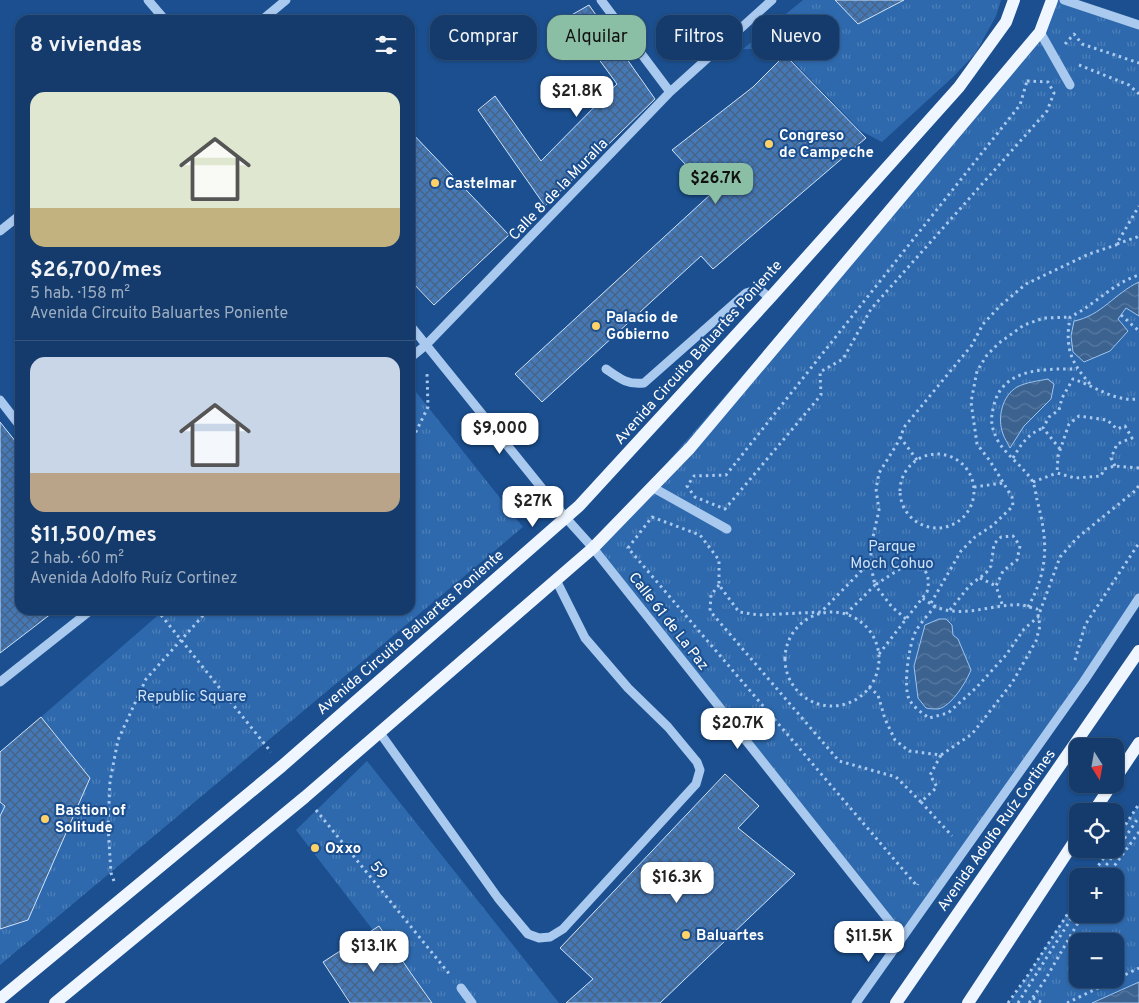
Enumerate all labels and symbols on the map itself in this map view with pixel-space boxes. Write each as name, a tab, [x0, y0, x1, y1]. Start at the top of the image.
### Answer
pin: $21.8K	[536, 76, 618, 118]
place label: Congreso de Campeche	[779, 127, 874, 163]
street label: Calle 8 de la Muralla	[505, 135, 613, 245]
marker: Congreso de Campeche	[763, 138, 775, 150]
pin: $26.7K	[675, 162, 757, 205]
place label: Castelmar	[445, 175, 517, 194]
marker: Castelmar	[429, 177, 441, 189]
street label: Avenida Circuito Baluartes Poniente	[611, 257, 787, 449]
place label: Palacio de Gobierno	[606, 309, 678, 345]
marker: Palacio de Gobierno	[590, 320, 602, 332]
pin: $9,000	[459, 412, 541, 455]
pin: $27K	[503, 486, 563, 528]
park label: Parque Moch Cohuo	[850, 538, 934, 574]
street label: Avenida Circuito Baluartes Poniente	[313, 547, 509, 720]
street label: Calle 61 de La Paz	[624, 569, 712, 675]
park label: Republic Square	[137, 688, 247, 707]
pin: $20.7K	[697, 708, 779, 750]
north arrow	[1069, 738, 1124, 792]
street label: Avenida Adolfo Ruíz Cortines	[934, 746, 1061, 916]
place label: Bastion of Solitude	[55, 802, 126, 838]
marker: Bastion of Solitude	[39, 813, 51, 825]
place label: Oxxo	[325, 840, 361, 859]
marker: Oxxo	[309, 842, 321, 854]
street label: 59	[365, 858, 391, 884]
pin: $16.3K	[636, 862, 718, 904]
pin: $11.5K	[828, 920, 910, 963]
place label: Baluartes	[696, 927, 764, 946]
marker: Baluartes	[680, 929, 692, 941]
pin: $13.1K	[333, 930, 415, 973]

